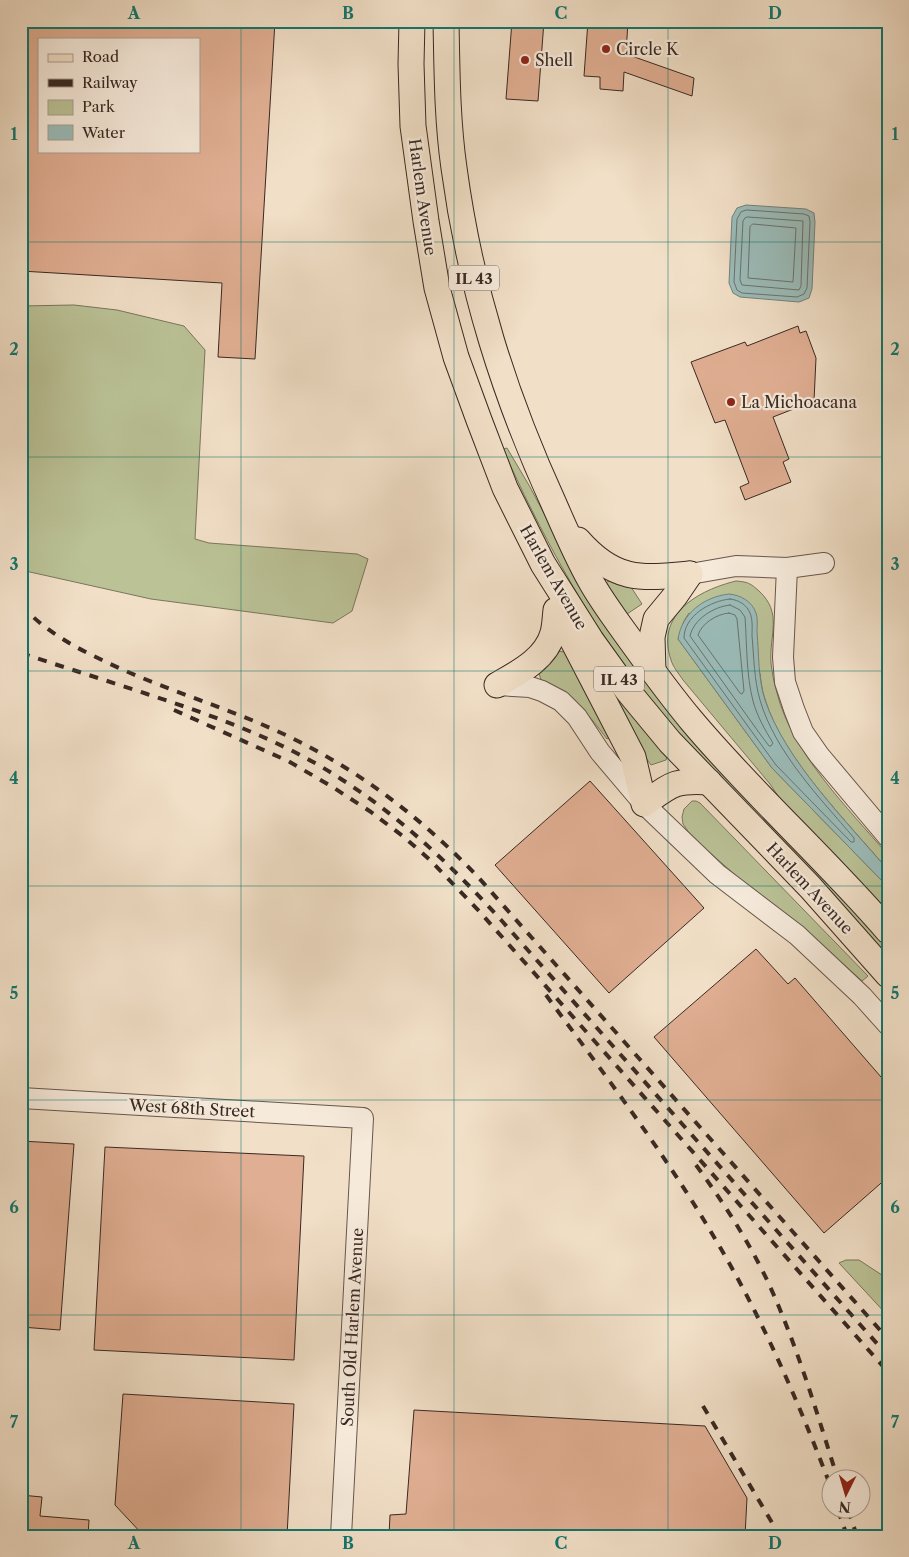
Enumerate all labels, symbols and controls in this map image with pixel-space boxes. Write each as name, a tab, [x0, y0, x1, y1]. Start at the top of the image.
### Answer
text: A	[127, 3, 141, 23]
text: B	[342, 3, 354, 23]
text: C	[555, 3, 567, 23]
text: D	[768, 3, 782, 23]
legend	[38, 38, 200, 152]
place label: Circle K	[616, 39, 679, 59]
marker: Circle K	[600, 43, 612, 55]
text: Road	[82, 47, 119, 66]
place label: Shell	[535, 50, 573, 70]
marker: Shell	[519, 54, 531, 66]
text: Railway	[82, 73, 138, 92]
text: Park	[82, 97, 116, 116]
text: Water	[81, 123, 126, 142]
text: 1	[10, 124, 18, 144]
text: 1	[891, 124, 899, 144]
street label: Harlem Avenue	[405, 137, 441, 257]
road number: IL 43	[449, 266, 499, 290]
text: 2	[9, 339, 19, 359]
text: 2	[890, 339, 900, 359]
place label: La Michoacana	[741, 392, 858, 412]
marker: La Michoacana	[725, 396, 737, 408]
street label: Harlem Avenue	[516, 521, 592, 633]
text: 3	[9, 554, 19, 574]
text: 3	[890, 554, 900, 574]
road number: IL 43	[594, 666, 644, 692]
text: 4	[9, 768, 19, 788]
text: 4	[890, 768, 900, 788]
street label: Harlem Avenue	[762, 838, 858, 938]
text: 5	[10, 983, 19, 1003]
text: 5	[891, 983, 900, 1003]
street label: West 68th Street	[128, 1095, 256, 1121]
text: 6	[9, 1197, 19, 1217]
text: 6	[890, 1197, 900, 1217]
street label: South Old Harlem Avenue	[337, 1227, 367, 1427]
text: 7	[10, 1412, 19, 1432]
text: 7	[891, 1412, 900, 1432]
north arrow	[822, 1470, 872, 1520]
text: N	[838, 1497, 852, 1516]
text: A	[127, 1533, 141, 1553]
text: B	[342, 1533, 354, 1553]
text: C	[555, 1533, 567, 1553]
text: D	[768, 1533, 782, 1553]

